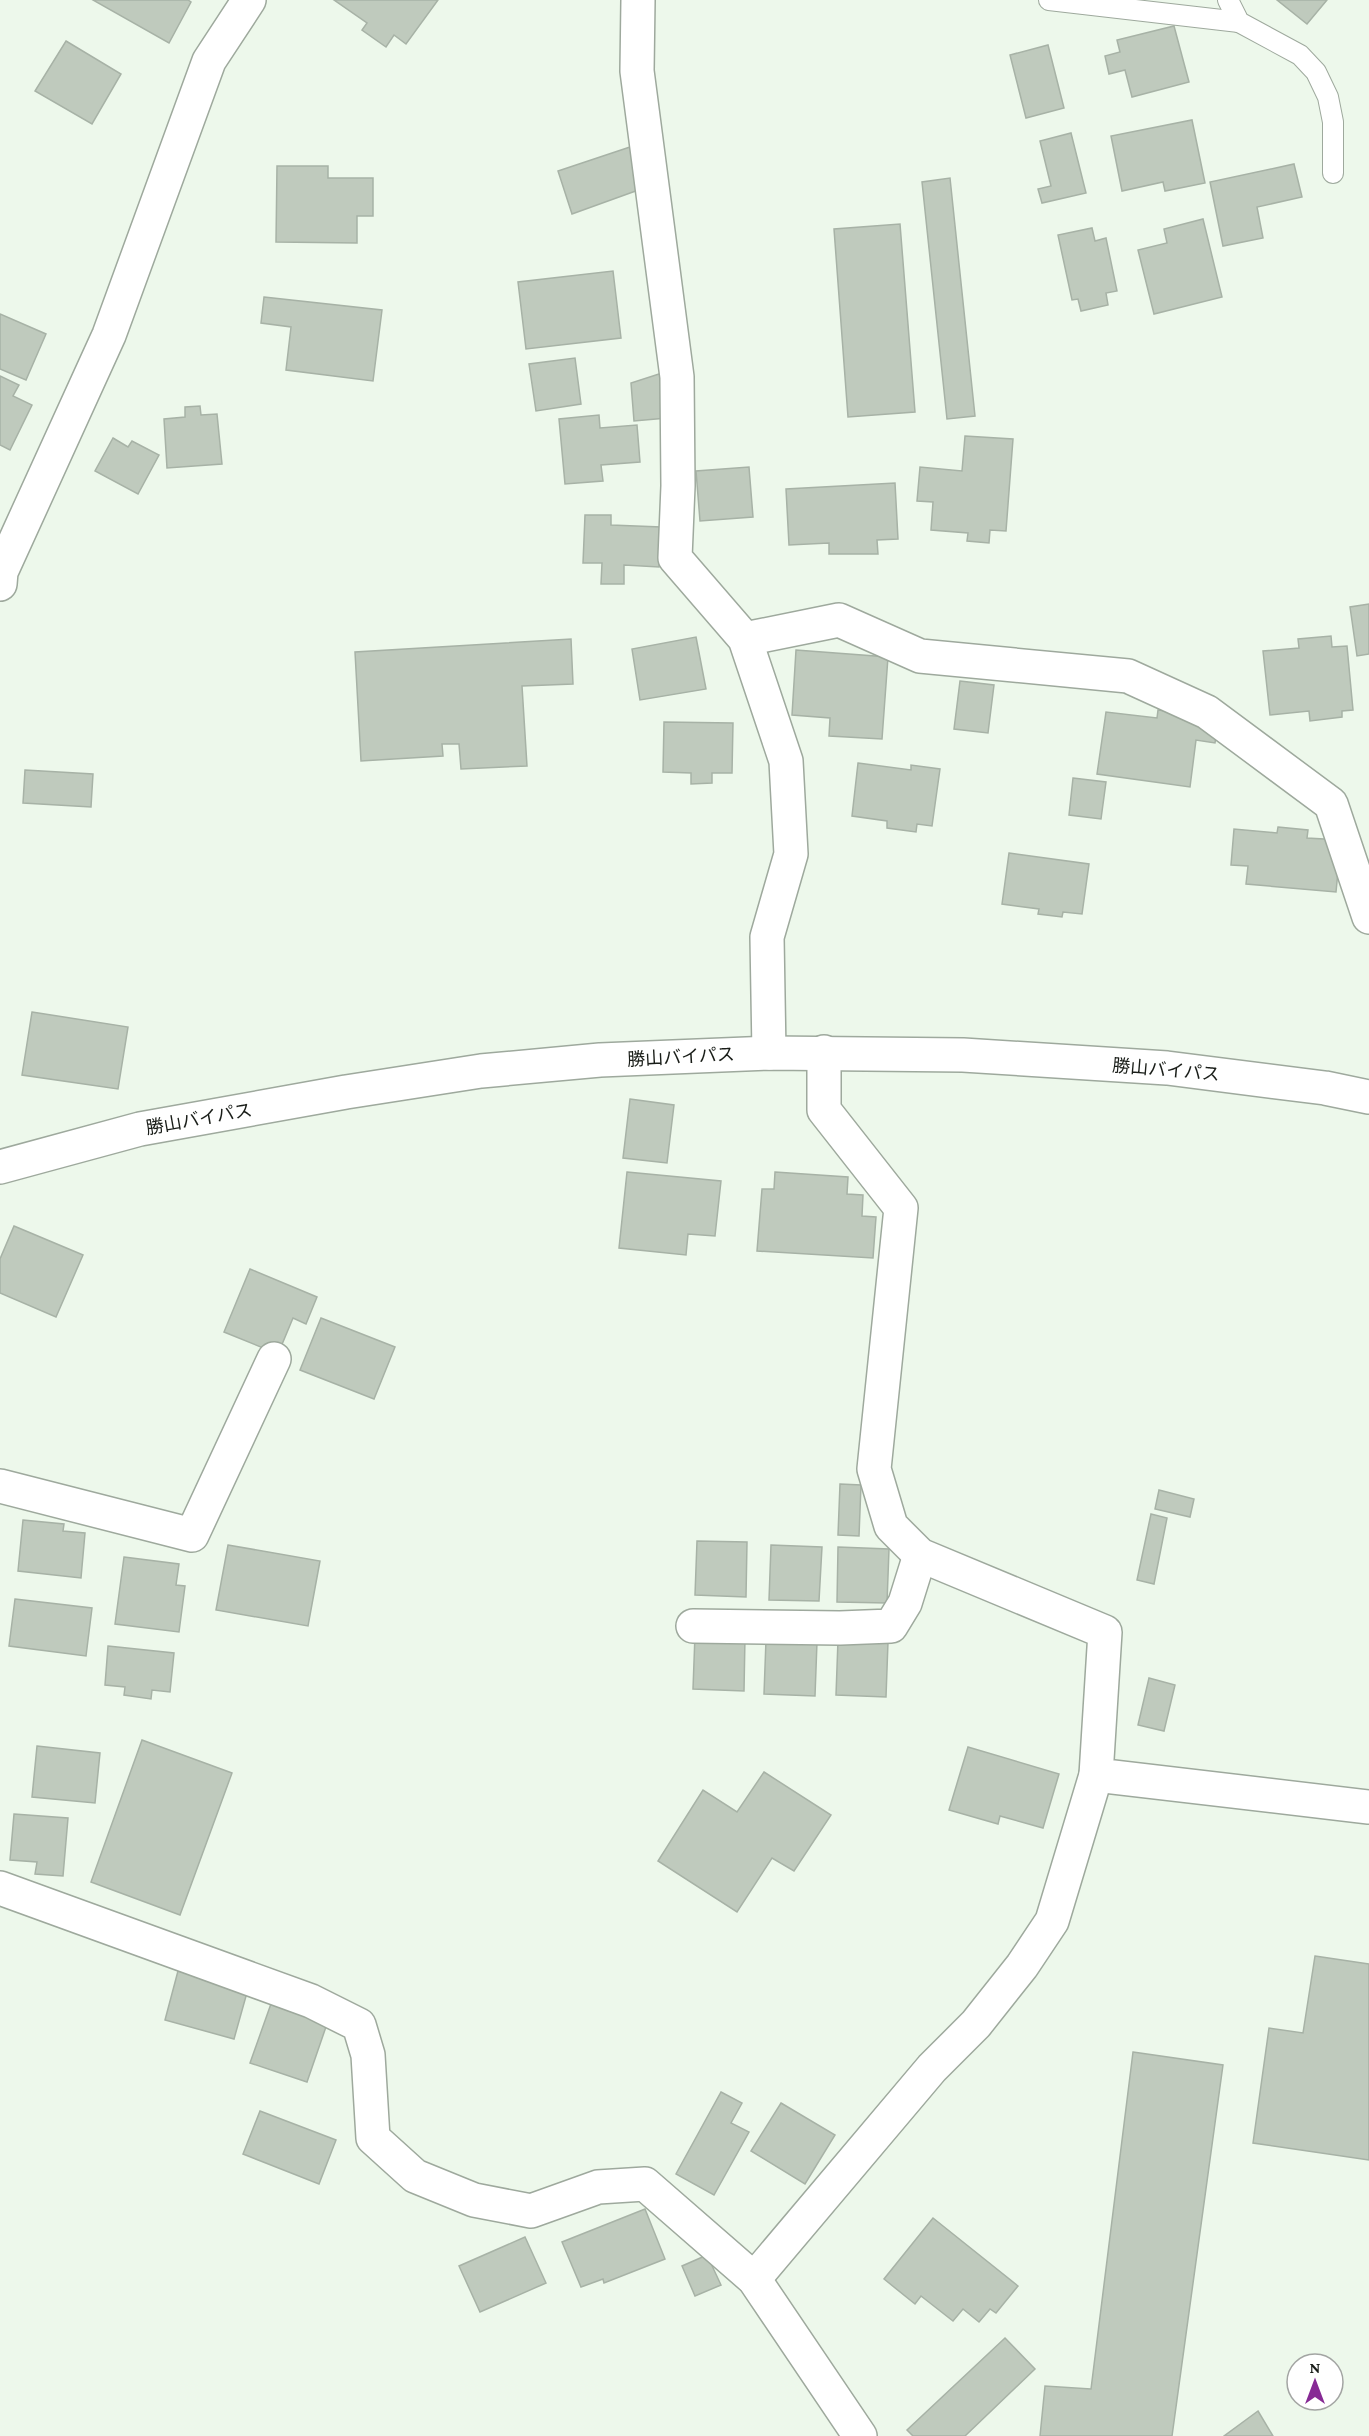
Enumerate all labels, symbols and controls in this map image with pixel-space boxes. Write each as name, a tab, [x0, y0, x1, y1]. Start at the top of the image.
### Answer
street label: 勝山バイパス	[627, 1044, 735, 1070]
street label: 勝山バイパス	[1112, 1055, 1220, 1085]
street label: 勝山バイパス	[144, 1100, 254, 1138]
north arrow	[1285, 2352, 1345, 2412]
text: N	[1310, 2359, 1321, 2376]

